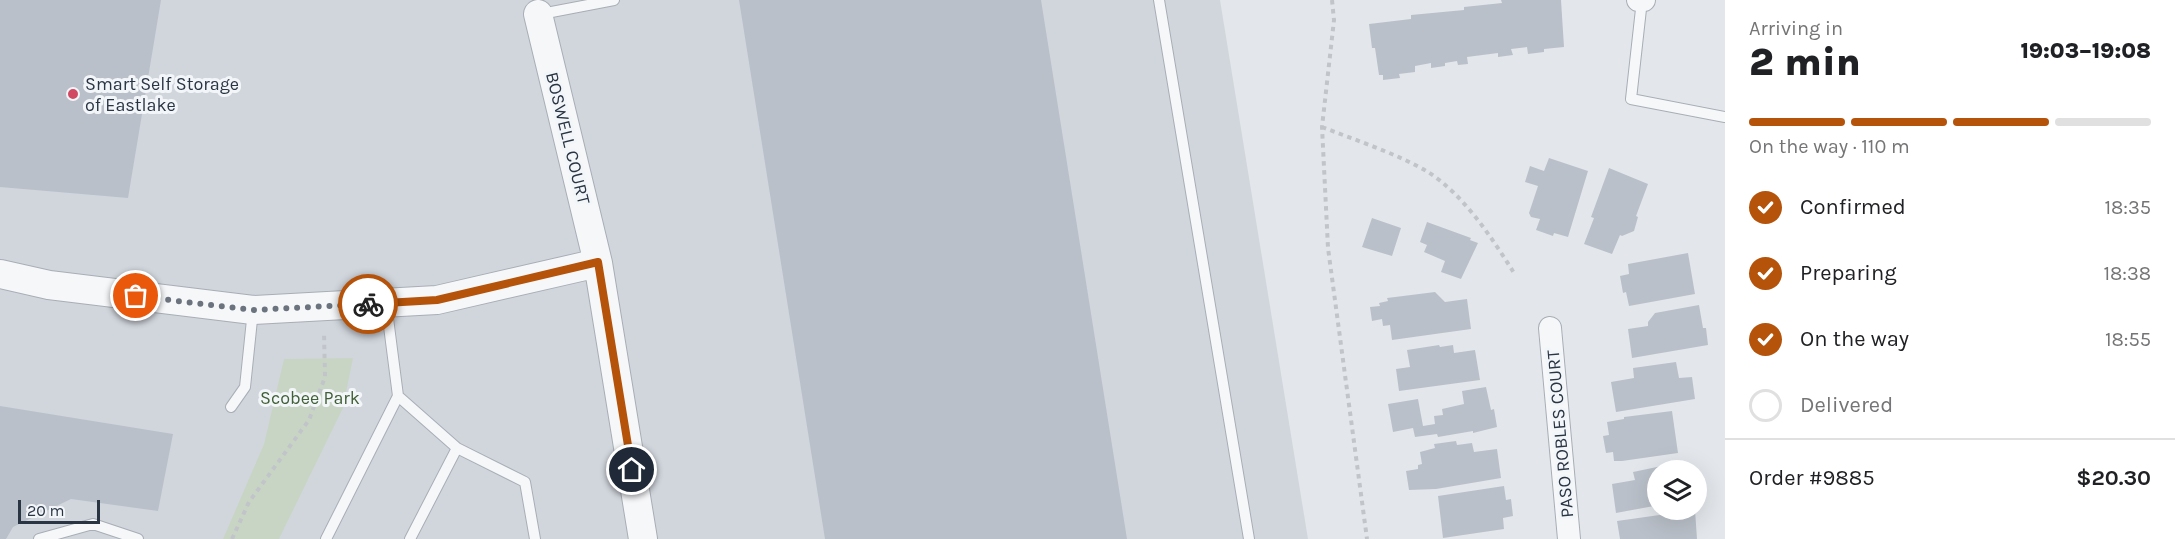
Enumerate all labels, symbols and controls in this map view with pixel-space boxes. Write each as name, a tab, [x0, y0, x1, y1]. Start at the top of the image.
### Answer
text: Arriving in	[1749, 17, 1843, 40]
text: 19:03–19:08	[2020, 38, 2151, 64]
text: 2 min	[1749, 39, 1861, 85]
street label: BOSWELL COURT	[541, 70, 595, 206]
place label: Smart Self Storage of Eastlake	[85, 73, 239, 116]
marker: Smart Self Storage of Eastlake	[66, 87, 80, 101]
text: On the way · 110 m	[1749, 135, 1910, 158]
icon: check	[1749, 191, 1782, 224]
text: Confirmed	[1800, 194, 1906, 220]
text: 18:35	[2104, 196, 2151, 219]
icon: check	[1749, 257, 1782, 290]
text: Preparing	[1800, 260, 1897, 286]
text: 18:38	[2103, 262, 2151, 285]
pin	[110, 270, 161, 321]
courier	[338, 274, 398, 334]
icon: bag	[119, 279, 152, 312]
icon: bike	[352, 288, 385, 321]
icon: check	[1749, 323, 1782, 356]
text: On the way	[1800, 326, 1909, 352]
text: 18:55	[2105, 328, 2151, 351]
street label: PASO ROBLES COURT	[1542, 349, 1578, 519]
park label: Scobee Park	[260, 387, 360, 409]
text: Delivered	[1800, 392, 1893, 418]
pin	[606, 444, 657, 495]
icon: home	[615, 453, 648, 486]
map controls	[1647, 460, 1707, 520]
button: layers	[1647, 460, 1707, 520]
text: Order #9885	[1749, 465, 1875, 491]
text: $20.30	[2076, 465, 2151, 491]
scale bar	[18, 497, 100, 524]
text: 20 m	[27, 501, 65, 520]

